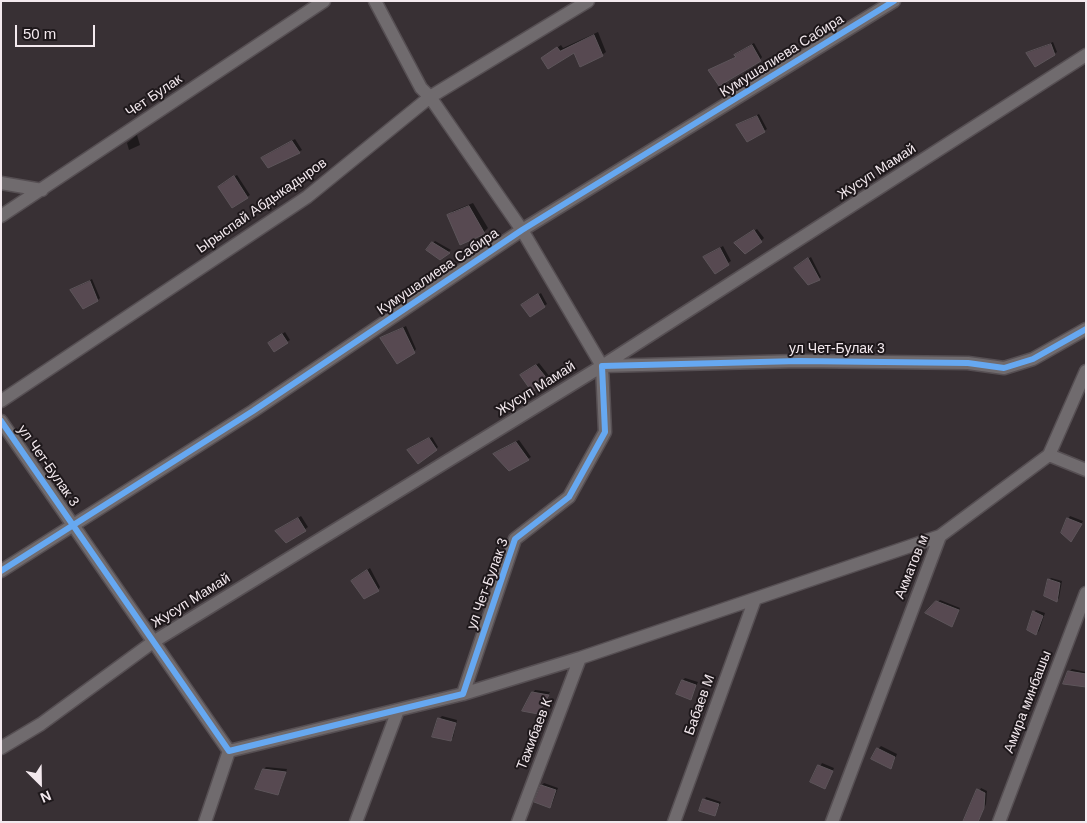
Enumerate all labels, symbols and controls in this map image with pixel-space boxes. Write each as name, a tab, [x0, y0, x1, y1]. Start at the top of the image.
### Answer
street label: Кумушалиева Сабира	[717, 11, 847, 101]
scale bar	[18, 15, 98, 47]
text: 50 m	[23, 25, 56, 42]
street label: Чет Булак	[123, 71, 185, 121]
street label: Жусуп Мамай	[835, 140, 919, 204]
street label: Ырыспай Абдыкадыров	[194, 155, 330, 257]
street label: Кумушалиева Сабира	[374, 225, 502, 319]
street label: ул Чет-Булак 3	[789, 341, 885, 357]
street label: Жусуп Мамай	[493, 358, 579, 420]
street label: ул Чет-Булак 3	[14, 422, 82, 510]
street label: Акматов м	[892, 533, 932, 601]
street label: ул Чет-Булак 3	[464, 536, 512, 632]
street label: Жусуп Мамай	[148, 570, 234, 632]
street label: Амира минбашы	[1001, 648, 1055, 756]
street label: Бабаев М	[681, 672, 719, 738]
street label: Тажибаев К	[514, 696, 556, 772]
north arrow	[15, 758, 65, 808]
text: N	[38, 787, 54, 806]

